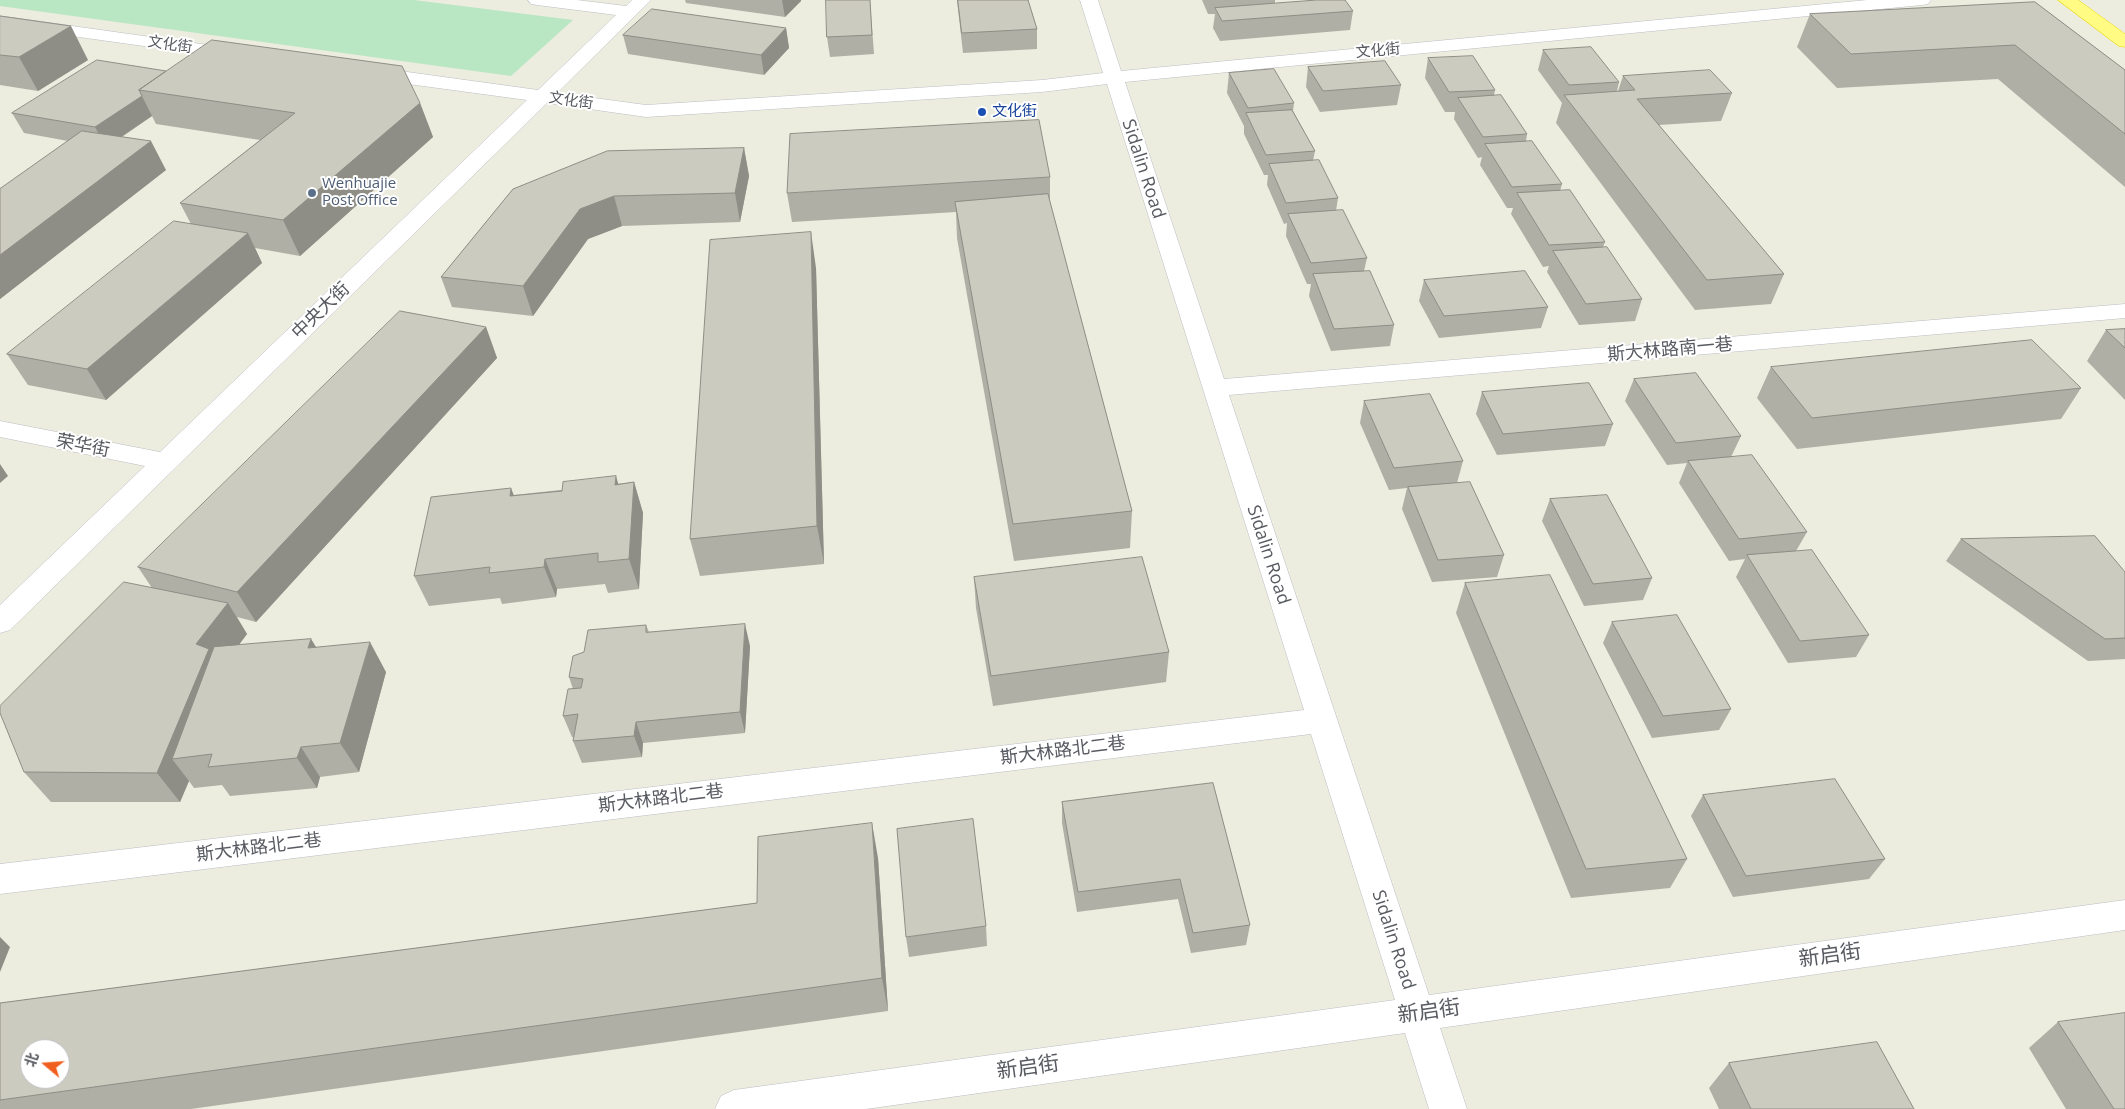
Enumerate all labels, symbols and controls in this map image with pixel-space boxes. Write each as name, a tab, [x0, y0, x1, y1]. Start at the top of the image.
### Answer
street label: 文化街	[146, 33, 194, 57]
street label: 文化街	[1355, 40, 1401, 62]
street label: 文化街	[547, 89, 595, 113]
place label: 文化街	[992, 103, 1037, 121]
marker: 文化街	[976, 106, 988, 118]
street label: Sidalin Road	[1117, 117, 1169, 221]
place label: Wenhuajie Post Office	[322, 175, 398, 210]
marker: Wenhuajie Post Office	[306, 187, 318, 199]
street label: 中央大街	[288, 278, 354, 344]
street label: 斯大林路南一巷	[1606, 334, 1734, 366]
street label: 荣华街	[54, 430, 112, 462]
street label: Sidalin Road	[1242, 503, 1294, 607]
street label: 斯大林路北二巷	[999, 733, 1127, 769]
street label: 斯大林路北二巷	[597, 781, 725, 817]
street label: 斯大林路北二巷	[195, 830, 323, 866]
street label: Sidalin Road	[1367, 888, 1419, 992]
street label: 新启街	[1797, 939, 1863, 973]
street label: 新启街	[1396, 995, 1462, 1029]
north arrow	[20, 1039, 70, 1089]
text: 北	[20, 1050, 42, 1069]
street label: 新启街	[995, 1051, 1061, 1085]

